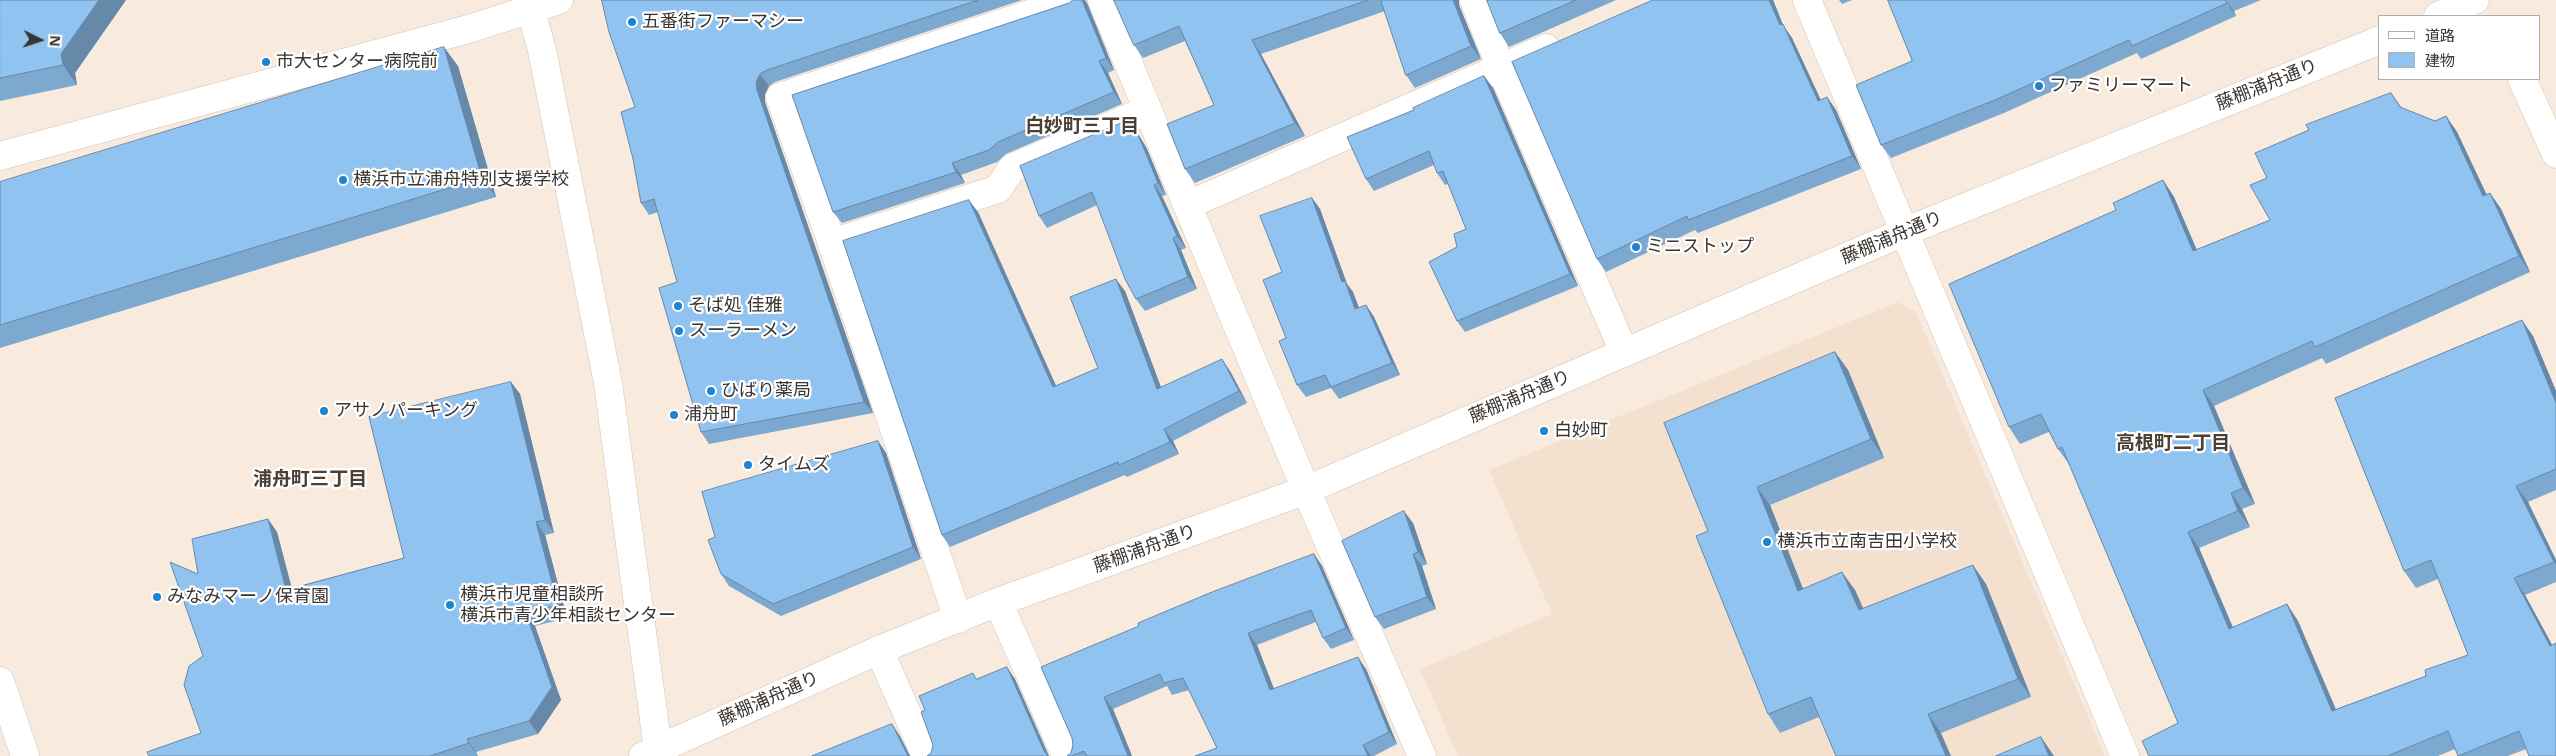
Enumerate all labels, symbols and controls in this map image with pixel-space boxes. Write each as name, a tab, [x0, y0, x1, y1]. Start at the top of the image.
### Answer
place label: 五番街ファーマシー	[642, 11, 804, 33]
north arrow	[15, 15, 65, 65]
legend	[2378, 15, 2541, 80]
marker: 五番街ファーマシー	[626, 16, 638, 28]
text: 道路	[2425, 25, 2455, 45]
text: N	[46, 35, 65, 47]
text: 建物	[2425, 50, 2455, 70]
place label: 市大センター病院前	[276, 51, 438, 73]
street label: 藤棚浦舟通り	[2213, 55, 2321, 115]
marker: 市大センター病院前	[260, 56, 272, 68]
place label: ファミリーマート	[2049, 75, 2193, 97]
marker: ファミリーマート	[2033, 80, 2045, 92]
district label: 白妙町三丁目	[1025, 116, 1139, 138]
place label: 横浜市立浦舟特別支援学校	[353, 169, 569, 191]
marker: 横浜市立浦舟特別支援学校	[337, 174, 349, 186]
street label: 藤棚浦舟通り	[1838, 207, 1946, 269]
place label: ミニストップ	[1646, 236, 1754, 258]
marker: ミニストップ	[1630, 241, 1642, 253]
place label: そば処 佳雅	[688, 295, 783, 317]
marker: そば処 佳雅	[672, 300, 684, 312]
place label: スーラーメン	[689, 320, 797, 342]
marker: スーラーメン	[673, 325, 685, 337]
street label: 藤棚浦舟通り	[1466, 366, 1574, 428]
place label: ひばり薬局	[721, 380, 811, 402]
marker: ひばり薬局	[705, 385, 717, 397]
place label: アサノパーキング	[334, 400, 478, 422]
place label: 浦舟町	[684, 404, 738, 426]
marker: アサノパーキング	[318, 405, 330, 417]
marker: 浦舟町	[668, 409, 680, 421]
place label: 白妙町	[1554, 420, 1608, 442]
marker: 白妙町	[1538, 425, 1550, 437]
district label: 高根町二丁目	[2116, 433, 2230, 455]
place label: タイムズ	[758, 454, 830, 476]
marker: タイムズ	[742, 459, 754, 471]
district label: 浦舟町三丁目	[253, 469, 367, 491]
street label: 藤棚浦舟通り	[1091, 520, 1199, 578]
place label: 横浜市立南吉田小学校	[1777, 531, 1957, 553]
marker: 横浜市立南吉田小学校	[1761, 536, 1773, 548]
place label: 横浜市児童相談所 横浜市青少年相談センター	[460, 584, 676, 626]
place label: みなみマーノ保育園	[167, 586, 329, 608]
marker: みなみマーノ保育園	[151, 591, 163, 603]
marker: 横浜市児童相談所 横浜市青少年相談センター	[444, 599, 456, 611]
street label: 藤棚浦舟通り	[715, 667, 823, 731]

